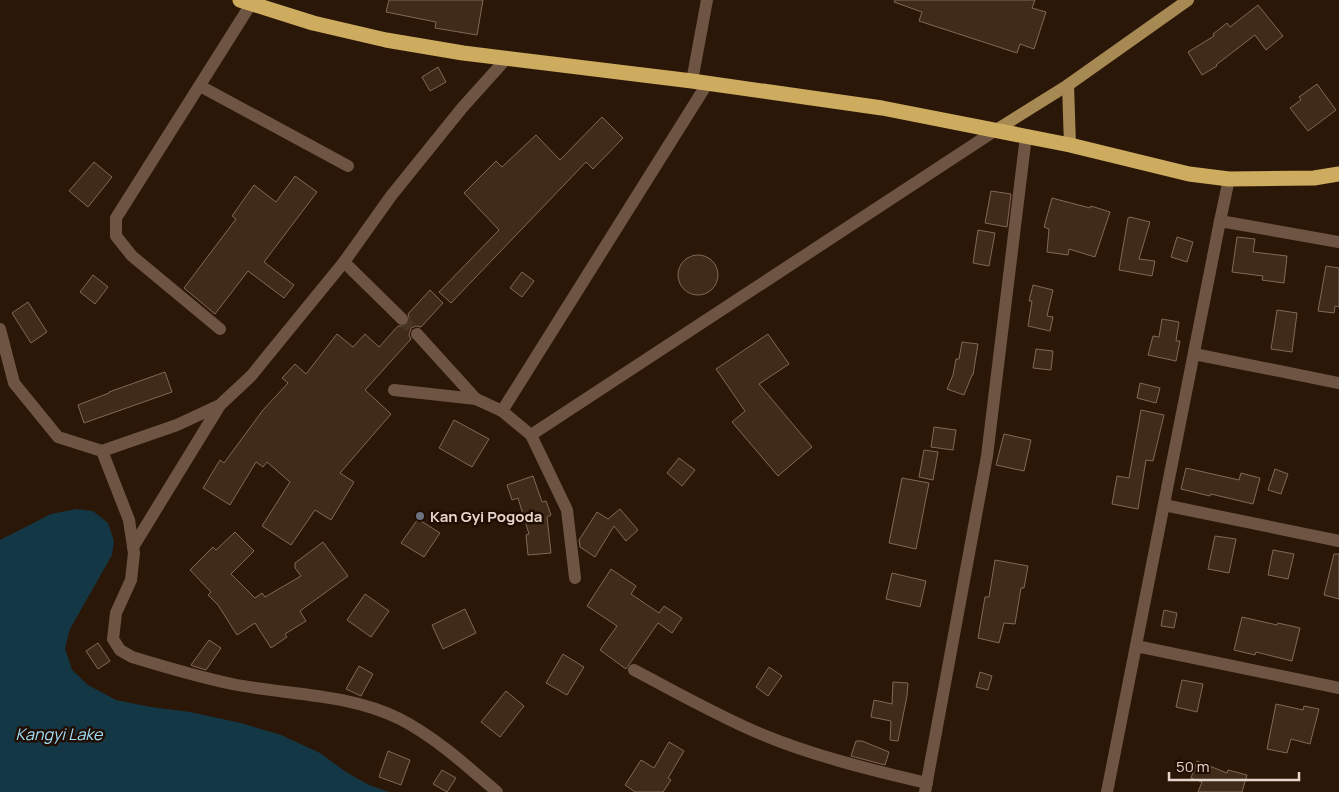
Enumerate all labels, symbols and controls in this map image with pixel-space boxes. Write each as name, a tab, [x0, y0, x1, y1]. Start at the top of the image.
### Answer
place label: Kan Gyi Pogoda	[430, 506, 542, 527]
marker: Kan Gyi Pogoda	[414, 510, 426, 522]
water label: Kangyi Lake	[16, 723, 104, 745]
scale bar	[1169, 750, 1299, 782]
text: 50 m	[1176, 756, 1210, 777]

